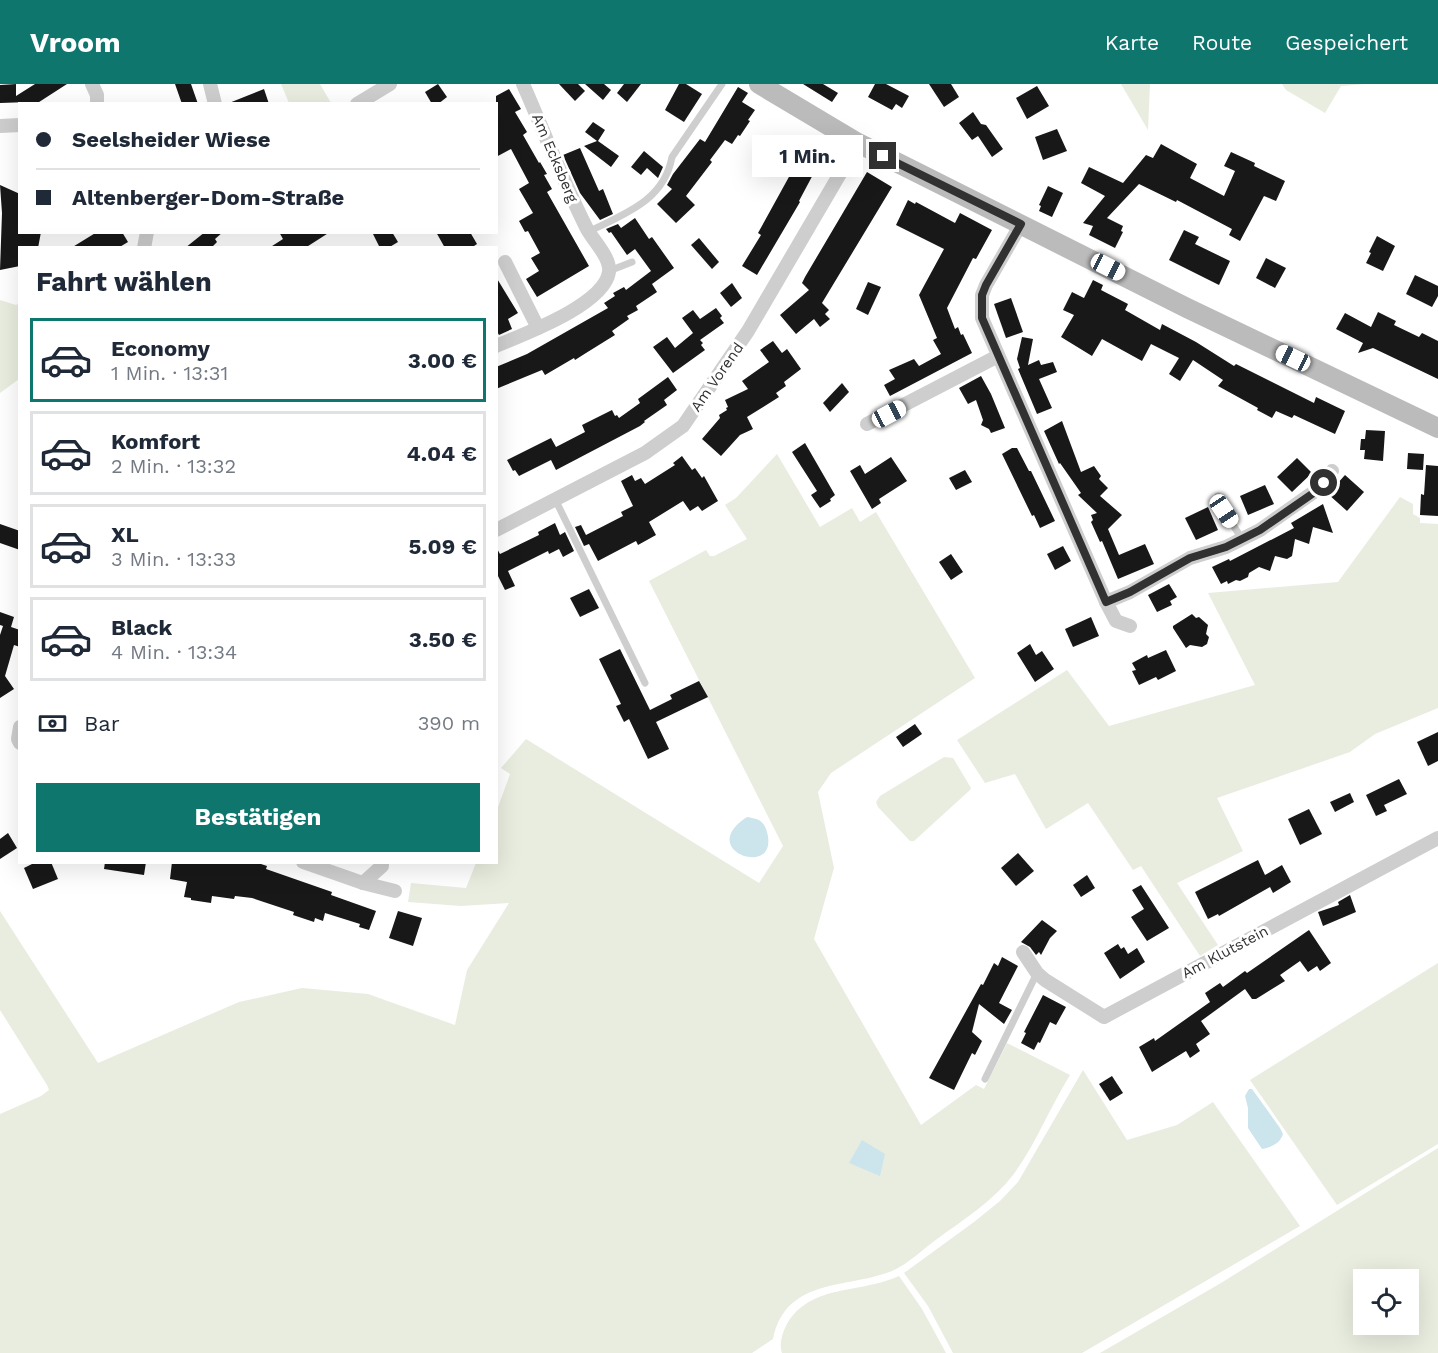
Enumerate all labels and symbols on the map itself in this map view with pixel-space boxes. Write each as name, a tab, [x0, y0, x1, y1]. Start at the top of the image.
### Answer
street label: Am Ecksberg	[528, 111, 582, 205]
callout: 1 Min.	[751, 135, 862, 177]
route end	[869, 142, 896, 169]
car	[1088, 251, 1128, 283]
street label: Am Vorend	[687, 339, 747, 415]
car	[1273, 342, 1313, 374]
car	[869, 398, 909, 430]
route start	[1310, 469, 1337, 496]
car	[1206, 491, 1242, 531]
street label: Am Klutstein	[1179, 922, 1271, 982]

